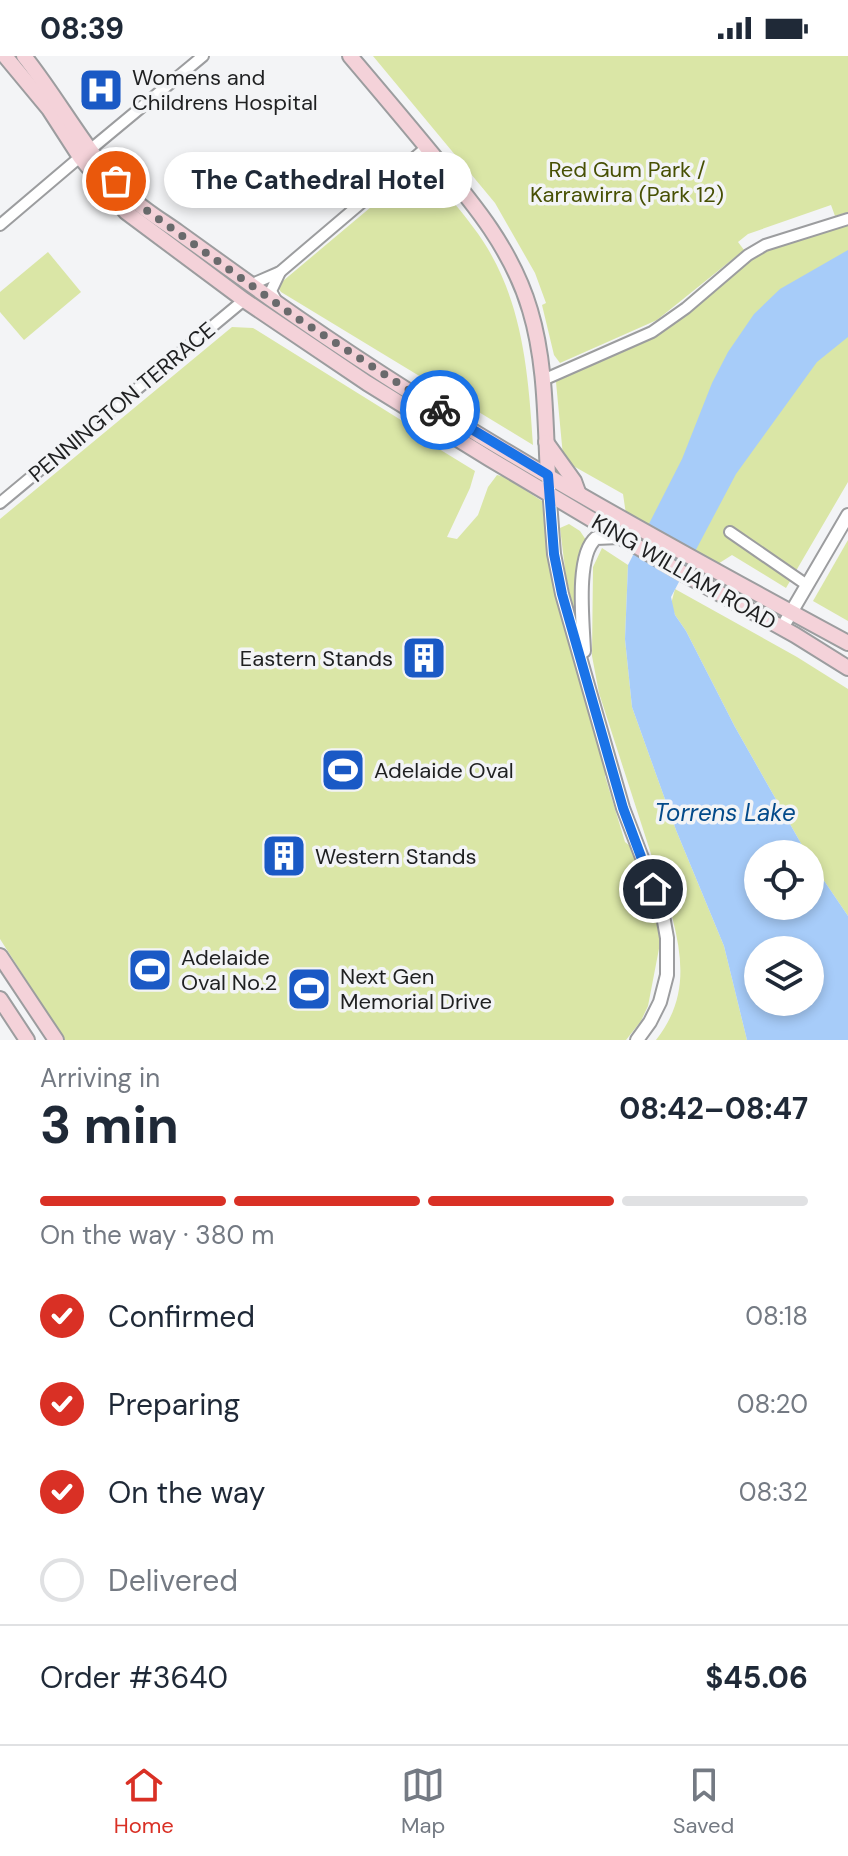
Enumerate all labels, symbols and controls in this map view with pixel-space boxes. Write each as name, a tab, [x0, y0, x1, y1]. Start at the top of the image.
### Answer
text: 08:39	[40, 9, 124, 48]
place label: Womens and Childrens Hospital	[132, 63, 318, 117]
hospital icon: Womens and Childrens Hospital	[77, 66, 125, 114]
pin	[82, 147, 150, 215]
callout: The Cathedral Hotel	[164, 153, 472, 209]
park label: Red Gum Park / Karrawirra (Park 12)	[530, 155, 724, 209]
icon: bag	[94, 159, 138, 203]
text: The Cathedral Hotel	[191, 163, 445, 197]
street label: PENNINGTON TERRACE	[23, 315, 221, 489]
courier	[400, 370, 480, 450]
icon: bike	[418, 388, 462, 432]
street label: KING WILLIAM ROAD	[587, 507, 781, 637]
building icon: Eastern Stands	[400, 634, 448, 682]
place label: Eastern Stands	[240, 644, 393, 673]
sports icon: Adelaide Oval	[319, 746, 367, 794]
place label: Adelaide Oval	[374, 756, 514, 785]
water label: Torrens Lake	[654, 797, 796, 828]
building icon: Western Stands	[260, 832, 308, 880]
map controls	[744, 840, 824, 1016]
button: locate	[744, 840, 824, 920]
place label: Western Stands	[315, 842, 476, 871]
pin	[619, 855, 687, 923]
icon: home	[631, 867, 675, 911]
button: layers	[744, 936, 824, 1016]
place label: Adelaide Oval No.2	[181, 943, 277, 997]
sports icon: Adelaide Oval No.2	[126, 946, 174, 994]
place label: Next Gen Memorial Drive	[340, 962, 492, 1016]
sports icon: Next Gen Memorial Drive	[285, 965, 333, 1013]
text: Arriving in	[40, 1061, 160, 1095]
text: 08:42–08:47	[619, 1089, 808, 1128]
text: 3 min	[40, 1091, 179, 1159]
text: On the way · 380 m	[40, 1218, 274, 1252]
icon: check	[40, 1294, 84, 1338]
text: Confirmed	[108, 1297, 255, 1336]
text: 08:18	[745, 1299, 808, 1333]
icon: check	[40, 1382, 84, 1426]
text: Preparing	[108, 1385, 240, 1424]
text: 08:20	[737, 1387, 808, 1421]
icon: check	[40, 1470, 84, 1514]
text: On the way	[108, 1473, 265, 1512]
text: 08:32	[739, 1475, 808, 1509]
text: Delivered	[108, 1561, 238, 1600]
text: Order #3640	[40, 1658, 228, 1697]
text: $45.06	[705, 1658, 808, 1697]
tab: Home	[114, 1763, 174, 1840]
tab: Map	[401, 1763, 445, 1840]
tab: Saved	[673, 1763, 734, 1840]

